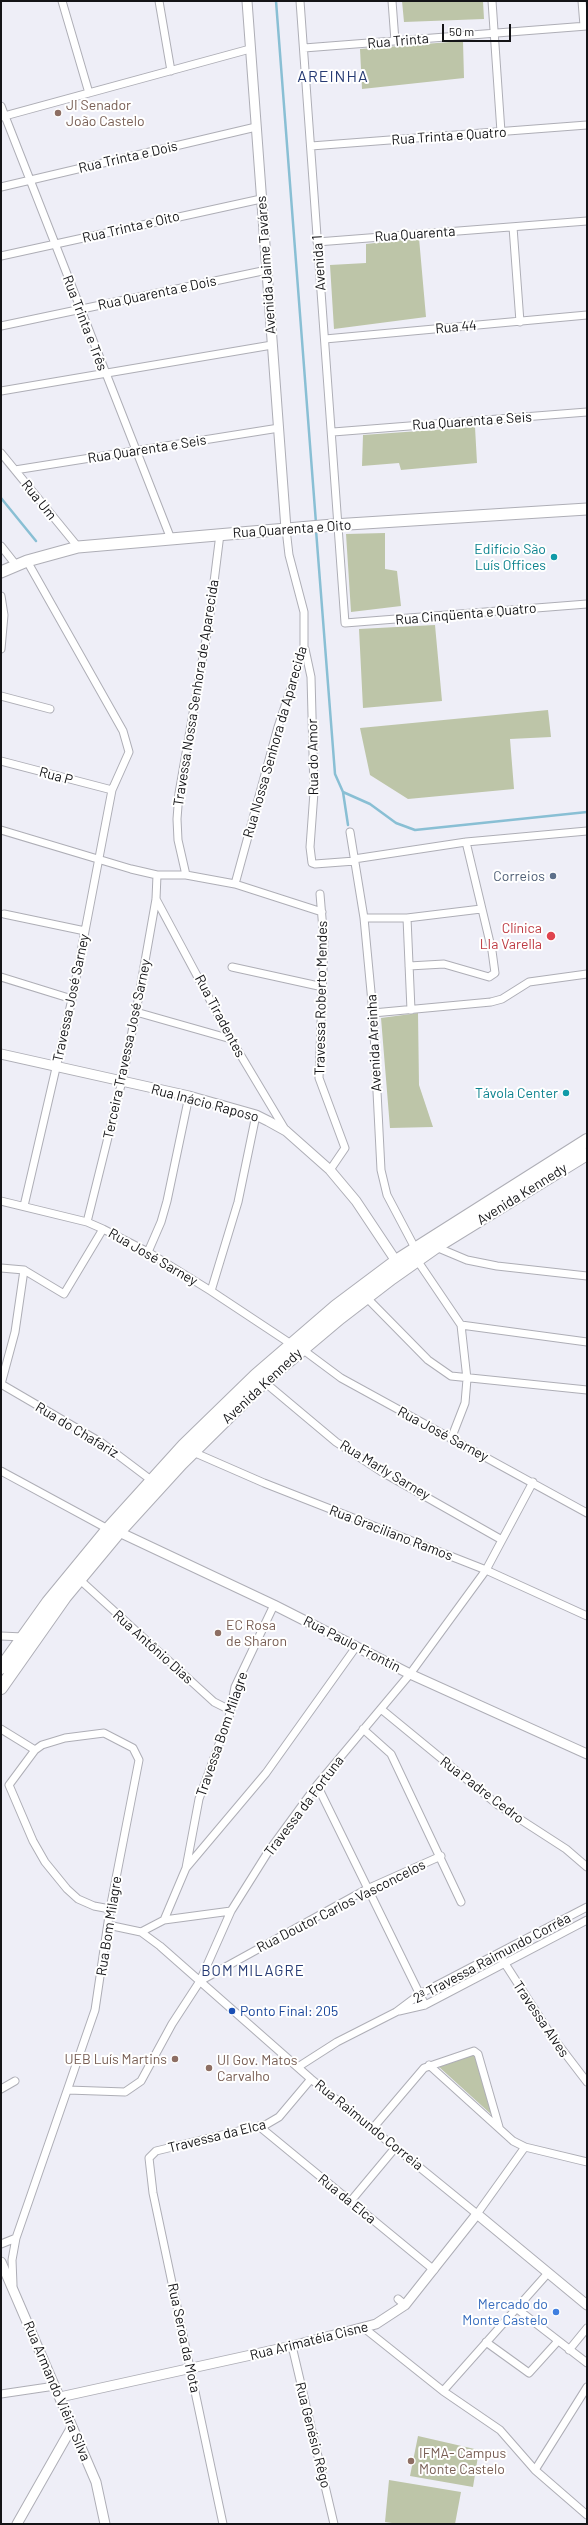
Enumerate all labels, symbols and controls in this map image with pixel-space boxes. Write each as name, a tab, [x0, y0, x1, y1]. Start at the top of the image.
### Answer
scale bar	[444, 16, 513, 42]
text: 50 m	[449, 24, 474, 38]
street label: Rua Trinta	[367, 30, 429, 52]
district label: AREINHA	[297, 67, 369, 87]
place label: JI Senador João Castelo	[66, 97, 145, 130]
marker: JI Senador João Castelo	[53, 108, 63, 118]
street label: Rua Trinta e Quatro	[391, 124, 507, 148]
street label: Rua Trinta e Dois	[77, 137, 179, 177]
street label: Avenida Jaime Taváres	[253, 195, 279, 335]
street label: Rua Trinta e Oito	[81, 208, 181, 246]
street label: Rua Quarenta	[374, 223, 456, 245]
street label: Avenida 1	[309, 235, 329, 291]
street label: Rua Quarenta e Dois	[96, 272, 218, 314]
street label: Rua Trinta e Três	[59, 273, 111, 373]
street label: Rua 44	[435, 317, 477, 337]
street label: Rua Quarenta e Seis	[412, 408, 532, 434]
street label: Rua Quarenta e Seis	[86, 431, 208, 467]
street label: Rua Um	[18, 477, 60, 523]
street label: Rua Quarenta e Oito	[232, 516, 352, 542]
place label: Edifício São Luís Offices	[474, 541, 546, 574]
marker: Edifício São Luís Offices	[549, 552, 559, 562]
street label: Travessa Nossa Senhora de Aparecida	[170, 578, 222, 808]
street label: Rua Cinqüenta e Quatro	[395, 599, 537, 629]
street label: Rua Nossa Senhora da Aparecida	[240, 644, 310, 840]
street label: Rua do Amor	[304, 718, 322, 796]
street label: Rua P	[37, 763, 75, 789]
place label: Correios	[493, 868, 545, 884]
marker: Correios	[548, 871, 558, 881]
place label: Clínica LIa Varella	[480, 920, 542, 952]
street label: Travessa Roberto Mendes	[311, 921, 331, 1075]
marker: Clínica LIa Varella	[545, 930, 557, 942]
street label: Travessa José Sarney	[49, 932, 93, 1064]
street label: Terceira Travessa José Sarney	[100, 958, 154, 1140]
street label: Rua Tiradentes	[191, 972, 249, 1060]
street label: Avenida Areinha	[363, 994, 385, 1092]
street label: Rua Inácio Raposo	[149, 1081, 261, 1125]
place label: Távola Center	[475, 1085, 558, 1101]
marker: Távola Center	[561, 1088, 571, 1098]
street label: Avenida Kennedy	[474, 1160, 570, 1228]
street label: Rua José Sarney	[105, 1225, 201, 1289]
street label: Avenida Kennedy	[219, 1345, 305, 1427]
street label: Rua do Chafariz	[32, 1399, 122, 1461]
street label: Rua José Sarney	[395, 1403, 491, 1465]
street label: Rua Marly Sarney	[337, 1436, 433, 1504]
street label: Rua Graciliano Ramos	[327, 1502, 455, 1564]
street label: Rua Antônio Dias	[109, 1607, 197, 1687]
street label: Rua Paulo Frontin	[301, 1612, 403, 1676]
place label: EC Rosa de Sharon	[226, 1617, 287, 1650]
marker: EC Rosa de Sharon	[213, 1628, 223, 1638]
street label: Travessa Bom Milagre	[193, 1669, 251, 1799]
street label: Travessa da Fortuna	[261, 1752, 347, 1860]
street label: Rua Padre Cedro	[437, 1753, 527, 1827]
street label: Rua Doutor Carlos Vasconcelos	[254, 1856, 428, 1956]
street label: Rua Bom Milagre	[93, 1875, 125, 1977]
street label: 2ª Travessa Raimundo Corrêa	[410, 1909, 574, 2007]
district label: BOM MILAGRE	[201, 1962, 305, 1980]
street label: Travessa Alves	[509, 1978, 573, 2060]
place label: Ponto Final: 205	[240, 2003, 338, 2019]
marker: Ponto Final: 205	[227, 2006, 237, 2016]
place label: UEB Luís Martins	[65, 2051, 167, 2067]
place label: UI Gov. Matos Carvalho	[217, 2052, 297, 2084]
marker: UEB Luís Martins	[170, 2054, 180, 2064]
marker: UI Gov. Matos Carvalho	[204, 2063, 214, 2073]
street label: Rua Raimundo Correia	[312, 2076, 426, 2174]
street label: Travessa da Elca	[166, 2116, 268, 2156]
street label: Rua da Elca	[315, 2171, 379, 2227]
street label: Rua Seroa da Mota	[164, 2282, 204, 2394]
place label: Mercado do Monte Castelo	[462, 2296, 548, 2328]
marker: Mercado do Monte Castelo	[551, 2307, 561, 2317]
street label: Rua Arimatéia Cisne	[248, 2318, 370, 2364]
street label: Rua Armando Viêira Silva	[20, 2319, 94, 2463]
street label: Rua Genésio Rêgo	[292, 2380, 334, 2490]
place label: IFMA- Campus Monte Castelo	[419, 2445, 506, 2478]
marker: IFMA- Campus Monte Castelo	[406, 2456, 416, 2466]

